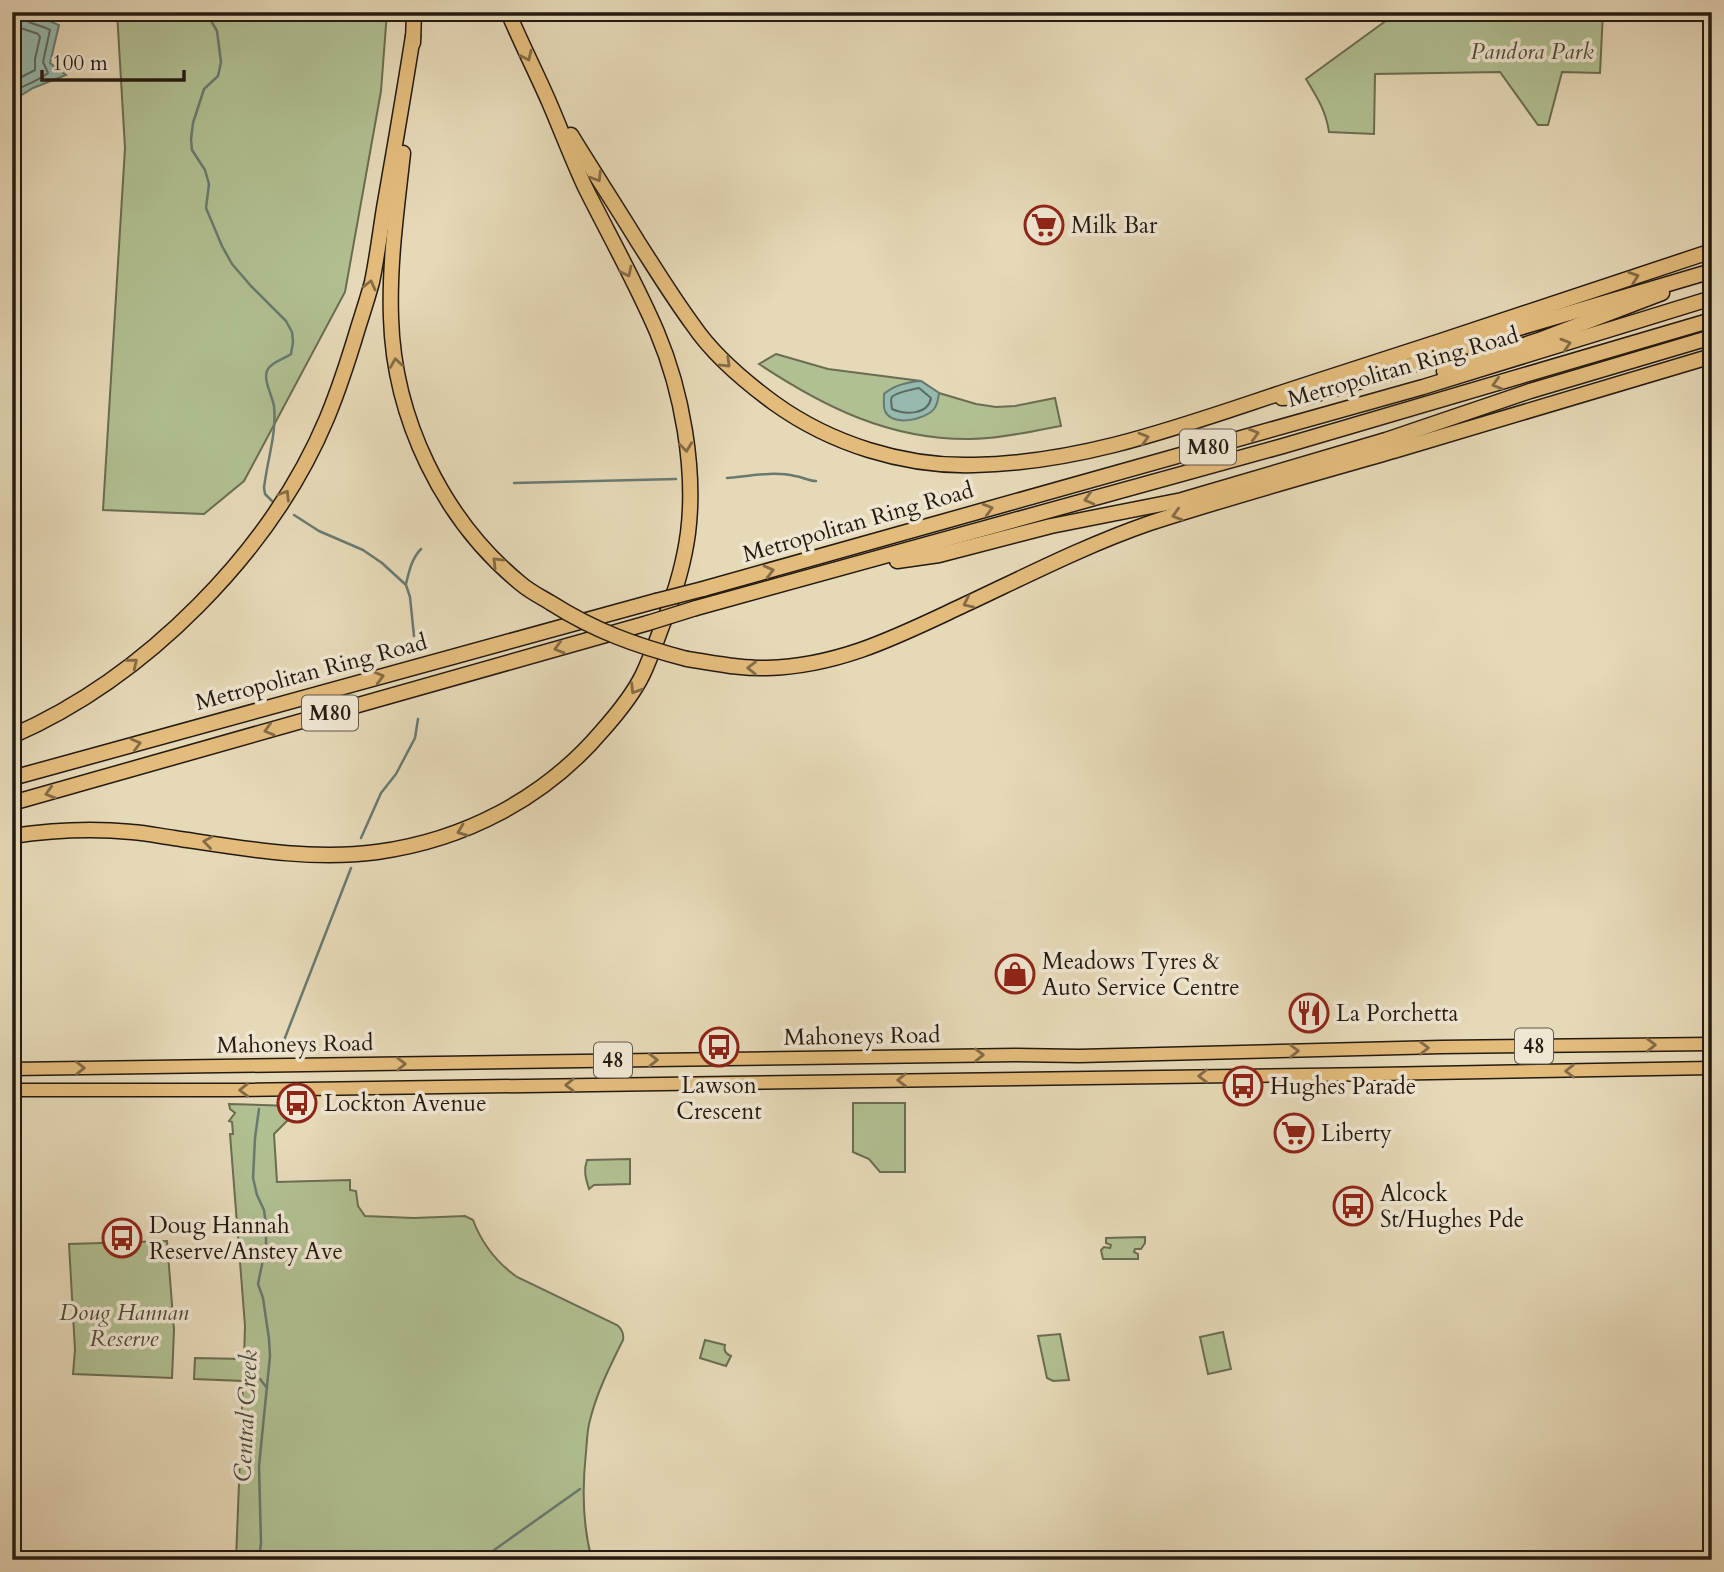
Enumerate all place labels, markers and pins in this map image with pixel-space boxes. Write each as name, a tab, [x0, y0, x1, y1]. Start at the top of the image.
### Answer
supermarket icon: Milk Bar	[1023, 204, 1065, 246]
place label: Milk Bar	[1071, 210, 1158, 241]
place label: Meadows Tyres & Auto Service Centre	[1042, 946, 1240, 1003]
shop icon: Meadows Tyres & Auto Service Centre	[994, 953, 1036, 995]
restaurant icon: La Porchetta	[1288, 992, 1330, 1034]
place label: La Porchetta	[1336, 998, 1459, 1029]
bus stop icon: Lawson Crescent	[698, 1026, 740, 1068]
bus stop icon: Hughes Parade	[1222, 1065, 1264, 1107]
place label: Lawson Crescent	[676, 1070, 762, 1127]
place label: Hughes Parade	[1270, 1071, 1416, 1102]
bus stop icon: Lockton Avenue	[276, 1082, 318, 1124]
place label: Lockton Avenue	[324, 1088, 487, 1119]
supermarket icon: Liberty	[1273, 1112, 1315, 1154]
place label: Liberty	[1321, 1118, 1392, 1149]
place label: Alcock St/Hughes Pde	[1380, 1178, 1524, 1235]
bus stop icon: Alcock St/Hughes Pde	[1332, 1185, 1374, 1227]
place label: Doug Hannah Reserve/Anstey Ave	[149, 1210, 343, 1267]
bus stop icon: Doug Hannah Reserve/Anstey Ave	[101, 1217, 143, 1259]

